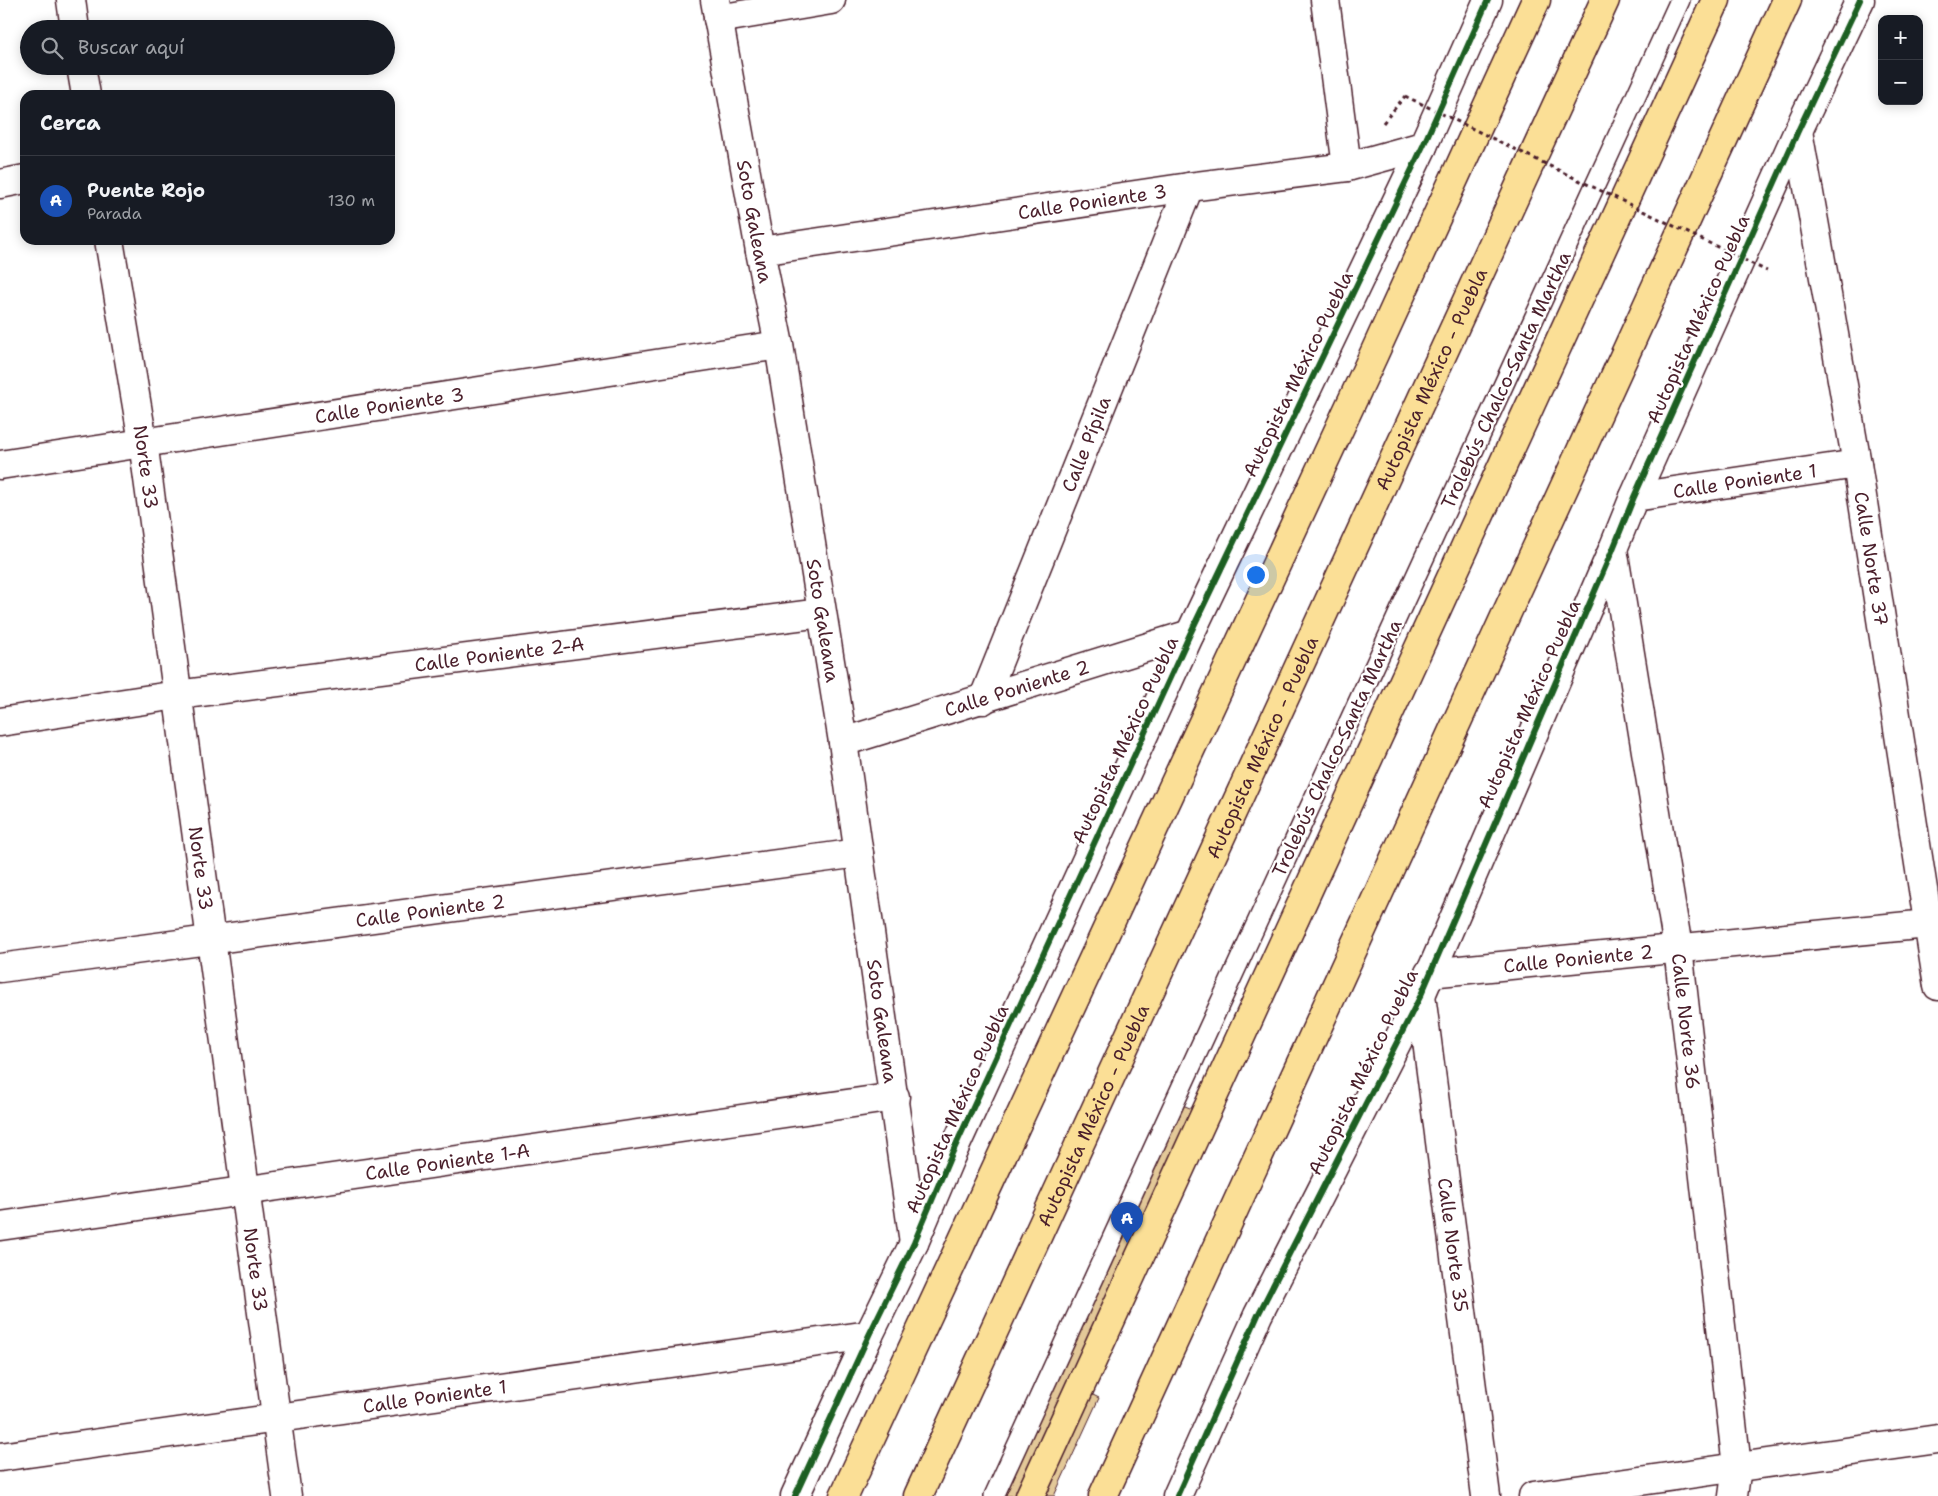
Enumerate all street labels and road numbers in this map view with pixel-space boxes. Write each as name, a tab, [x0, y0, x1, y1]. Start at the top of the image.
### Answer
street label: Soto Galeana	[731, 158, 779, 285]
street label: Calle Poniente 3	[1016, 178, 1169, 225]
street label: Autopista México Puebla	[1641, 210, 1756, 427]
street label: Trolebús Chalco-Santa Martha	[1435, 247, 1577, 513]
street label: Autopista México - Puebla	[1369, 264, 1493, 494]
street label: Autopista México Puebla	[1237, 267, 1359, 481]
street label: Calle Poniente 3	[313, 381, 466, 429]
street label: Calle Pípila	[1055, 392, 1116, 495]
street label: Norte 33	[128, 423, 165, 510]
street label: Calle Poniente 1	[1671, 458, 1818, 504]
street label: Calle Norte 37	[1849, 490, 1894, 628]
street label: Soto Galeana	[801, 557, 846, 684]
street label: Autopista México Puebla	[1472, 595, 1587, 812]
street label: Trolebús Chalco-Santa Martha	[1266, 615, 1408, 881]
street label: Calle Poniente 2-A	[413, 631, 586, 677]
street label: Autopista México Puebla	[1066, 632, 1184, 848]
street label: Autopista México - Puebla	[1200, 632, 1324, 862]
street label: Calle Poniente 2	[941, 654, 1092, 722]
street label: Norte 33	[183, 825, 219, 912]
street label: Calle Poniente 2	[354, 888, 506, 933]
street label: Calle Poniente 2	[1502, 939, 1654, 978]
street label: Calle Norte 36	[1666, 952, 1706, 1091]
street label: Soto Galeana	[861, 958, 904, 1085]
street label: Autopista México Puebla	[1302, 965, 1424, 1179]
street label: Autopista México Puebla	[900, 1000, 1015, 1217]
street label: Autopista México - Puebla	[1032, 1002, 1154, 1230]
street label: Calle Poniente 1-A	[363, 1137, 532, 1186]
street label: Calle Norte 35	[1432, 1176, 1475, 1313]
street label: Norte 33	[238, 1226, 274, 1313]
street label: Calle Poniente 1	[361, 1374, 508, 1418]

